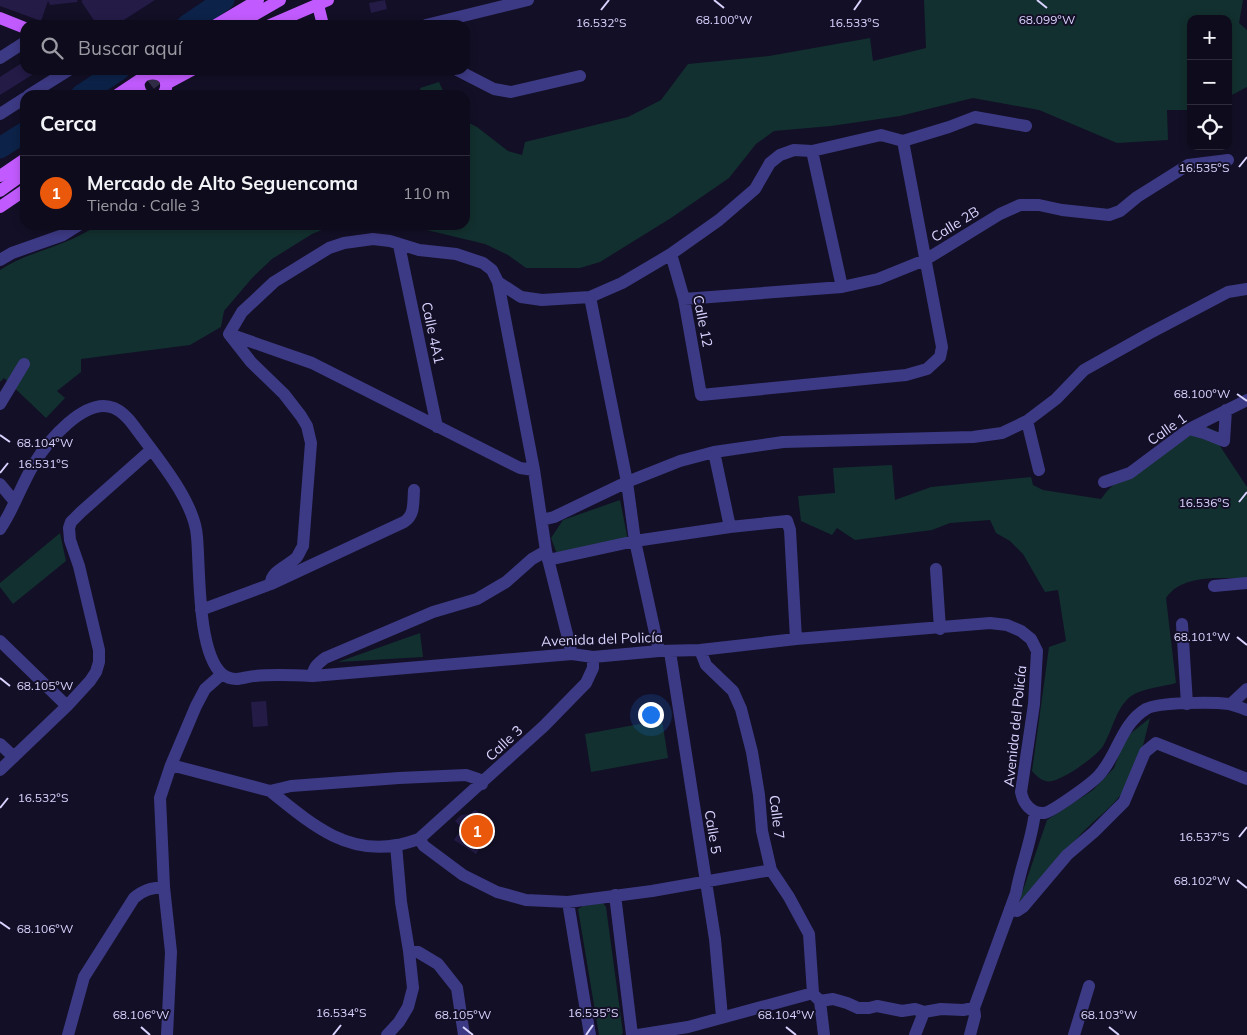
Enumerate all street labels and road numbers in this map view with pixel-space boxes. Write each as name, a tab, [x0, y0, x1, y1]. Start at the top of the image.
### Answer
street label: Calle 2B	[927, 202, 983, 246]
street label: Calle 12	[689, 294, 717, 348]
street label: Calle 4A1	[418, 300, 448, 366]
street label: Calle 1	[1144, 409, 1190, 449]
street label: Avenida del Policía	[541, 628, 663, 650]
street label: Avenida del Policía	[1000, 664, 1030, 788]
street label: Calle 3	[482, 721, 526, 765]
street label: Calle 7	[765, 794, 789, 840]
street label: Calle 5	[701, 809, 725, 855]

